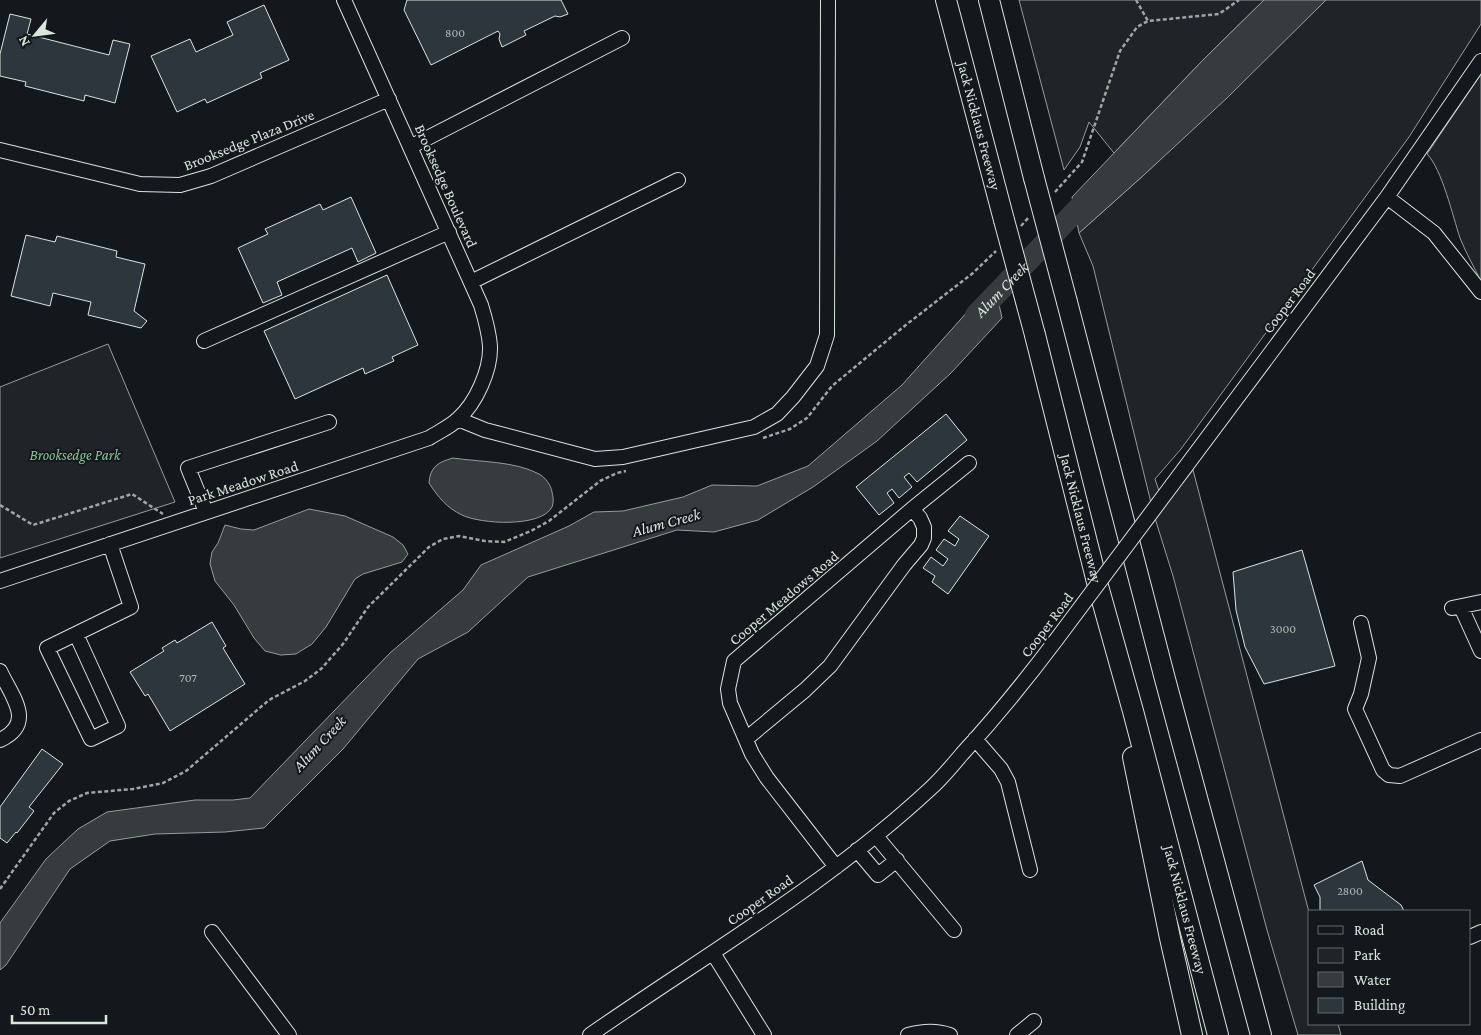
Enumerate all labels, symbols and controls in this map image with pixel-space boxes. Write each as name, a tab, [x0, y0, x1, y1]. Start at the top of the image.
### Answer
north arrow	[10, 10, 60, 60]
house number: 800	[445, 26, 465, 40]
text: N	[14, 33, 33, 49]
street label: Jack Nicklaus Freeway	[953, 58, 1004, 192]
street label: Brooksedge Plaza Drive	[181, 106, 317, 174]
street label: Brooksedge Boulevard	[411, 122, 480, 250]
water label: Alum Creek	[970, 258, 1032, 321]
street label: Cooper Road	[1260, 265, 1319, 337]
park label: Brooksedge Park	[30, 447, 122, 464]
street label: Jack Nicklaus Freeway	[1056, 450, 1105, 585]
street label: Park Meadow Road	[186, 458, 300, 508]
water label: Alum Creek	[629, 505, 703, 540]
street label: Cooper Meadows Road	[726, 548, 843, 649]
street label: Cooper Road	[1018, 589, 1077, 661]
house number: 3000	[1270, 622, 1296, 636]
house number: 707	[179, 671, 197, 685]
water label: Alum Creek	[289, 711, 350, 775]
street label: Jack Nicklaus Freeway	[1159, 842, 1210, 976]
street label: Cooper Road	[724, 871, 797, 929]
house number: 2800	[1337, 884, 1363, 898]
legend	[1308, 910, 1471, 1025]
text: Road	[1354, 922, 1385, 938]
text: Park	[1354, 947, 1381, 963]
text: Water	[1354, 972, 1391, 988]
scale bar	[12, 992, 106, 1024]
text: Building	[1354, 997, 1405, 1014]
text: 50 m	[20, 1002, 50, 1018]

